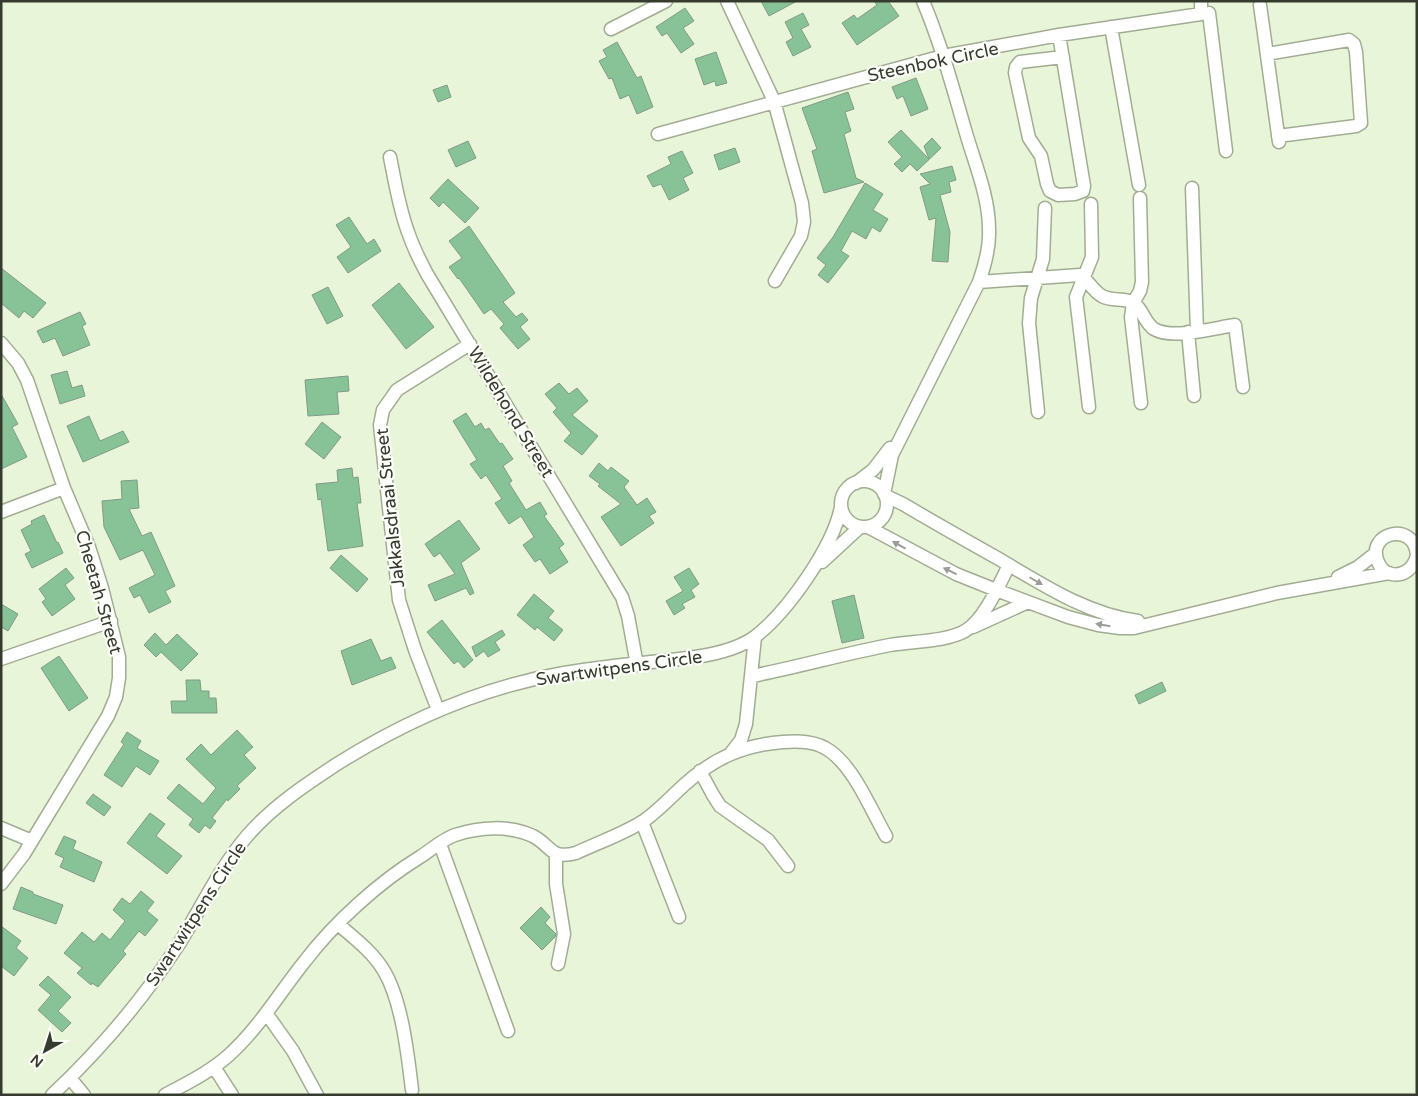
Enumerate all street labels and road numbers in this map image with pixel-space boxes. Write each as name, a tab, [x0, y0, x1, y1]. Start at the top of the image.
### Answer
street label: Steenbok Circle	[865, 37, 1001, 87]
street label: Wildehond Street	[463, 343, 559, 482]
street label: Jakkalsdraai Street	[371, 427, 409, 589]
street label: Cheetah Street	[71, 527, 127, 657]
street label: Swartwitpens Circle	[534, 645, 704, 691]
street label: Swartwitpens Circle	[141, 838, 251, 990]

